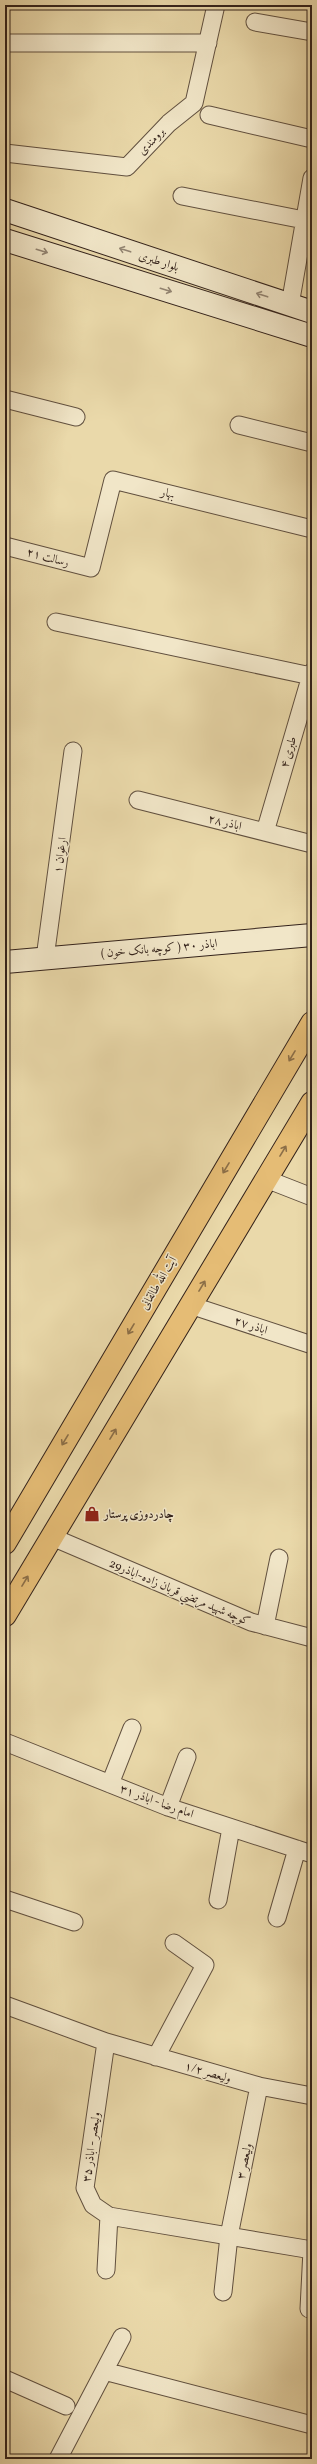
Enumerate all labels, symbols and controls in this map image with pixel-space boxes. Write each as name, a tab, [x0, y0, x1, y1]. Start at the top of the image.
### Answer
street label: برومندی	[135, 124, 169, 159]
one-way arrow	[119, 246, 132, 253]
one-way arrow	[36, 248, 49, 255]
street label: بلوار طبری	[136, 248, 181, 276]
one-way arrow	[160, 287, 173, 294]
one-way arrow	[255, 291, 268, 298]
street label: بهار	[158, 484, 176, 503]
street label: رسالت ۲۱	[25, 545, 71, 571]
street label: طبری ۴	[277, 735, 301, 770]
street label: اباذر ۲۸	[206, 811, 244, 835]
street label: ارغوان ۱	[51, 836, 71, 874]
street label: اباذر ۳۰ ( کوچه بانک خون )	[100, 936, 218, 962]
one-way arrow	[288, 1050, 296, 1062]
one-way arrow	[280, 1145, 288, 1157]
one-way arrow	[222, 1162, 230, 1173]
street label: آیت الله طالقانی	[134, 1251, 182, 1313]
one-way arrow	[198, 1280, 206, 1292]
street label: اباذر ۲۷	[232, 1313, 270, 1339]
one-way arrow	[127, 1322, 135, 1334]
one-way arrow	[110, 1428, 118, 1440]
one-way arrow	[61, 1434, 69, 1446]
shop icon: چادردوزی پرستار	[83, 1505, 101, 1523]
place label: چادردوزی پرستار	[102, 1507, 174, 1523]
street label: كوچه شهيد مرتضي قربان زاده-اباذر29	[106, 1556, 253, 1632]
one-way arrow	[21, 1576, 29, 1587]
street label: امام رضا - اباذر ۳۱	[117, 1781, 196, 1825]
street label: ولیعصر ۱/۲	[183, 2059, 233, 2087]
street label: ولیعصر - اباذر ۳۵	[79, 2111, 105, 2183]
street label: ولیعصر ۳	[233, 2142, 257, 2181]

